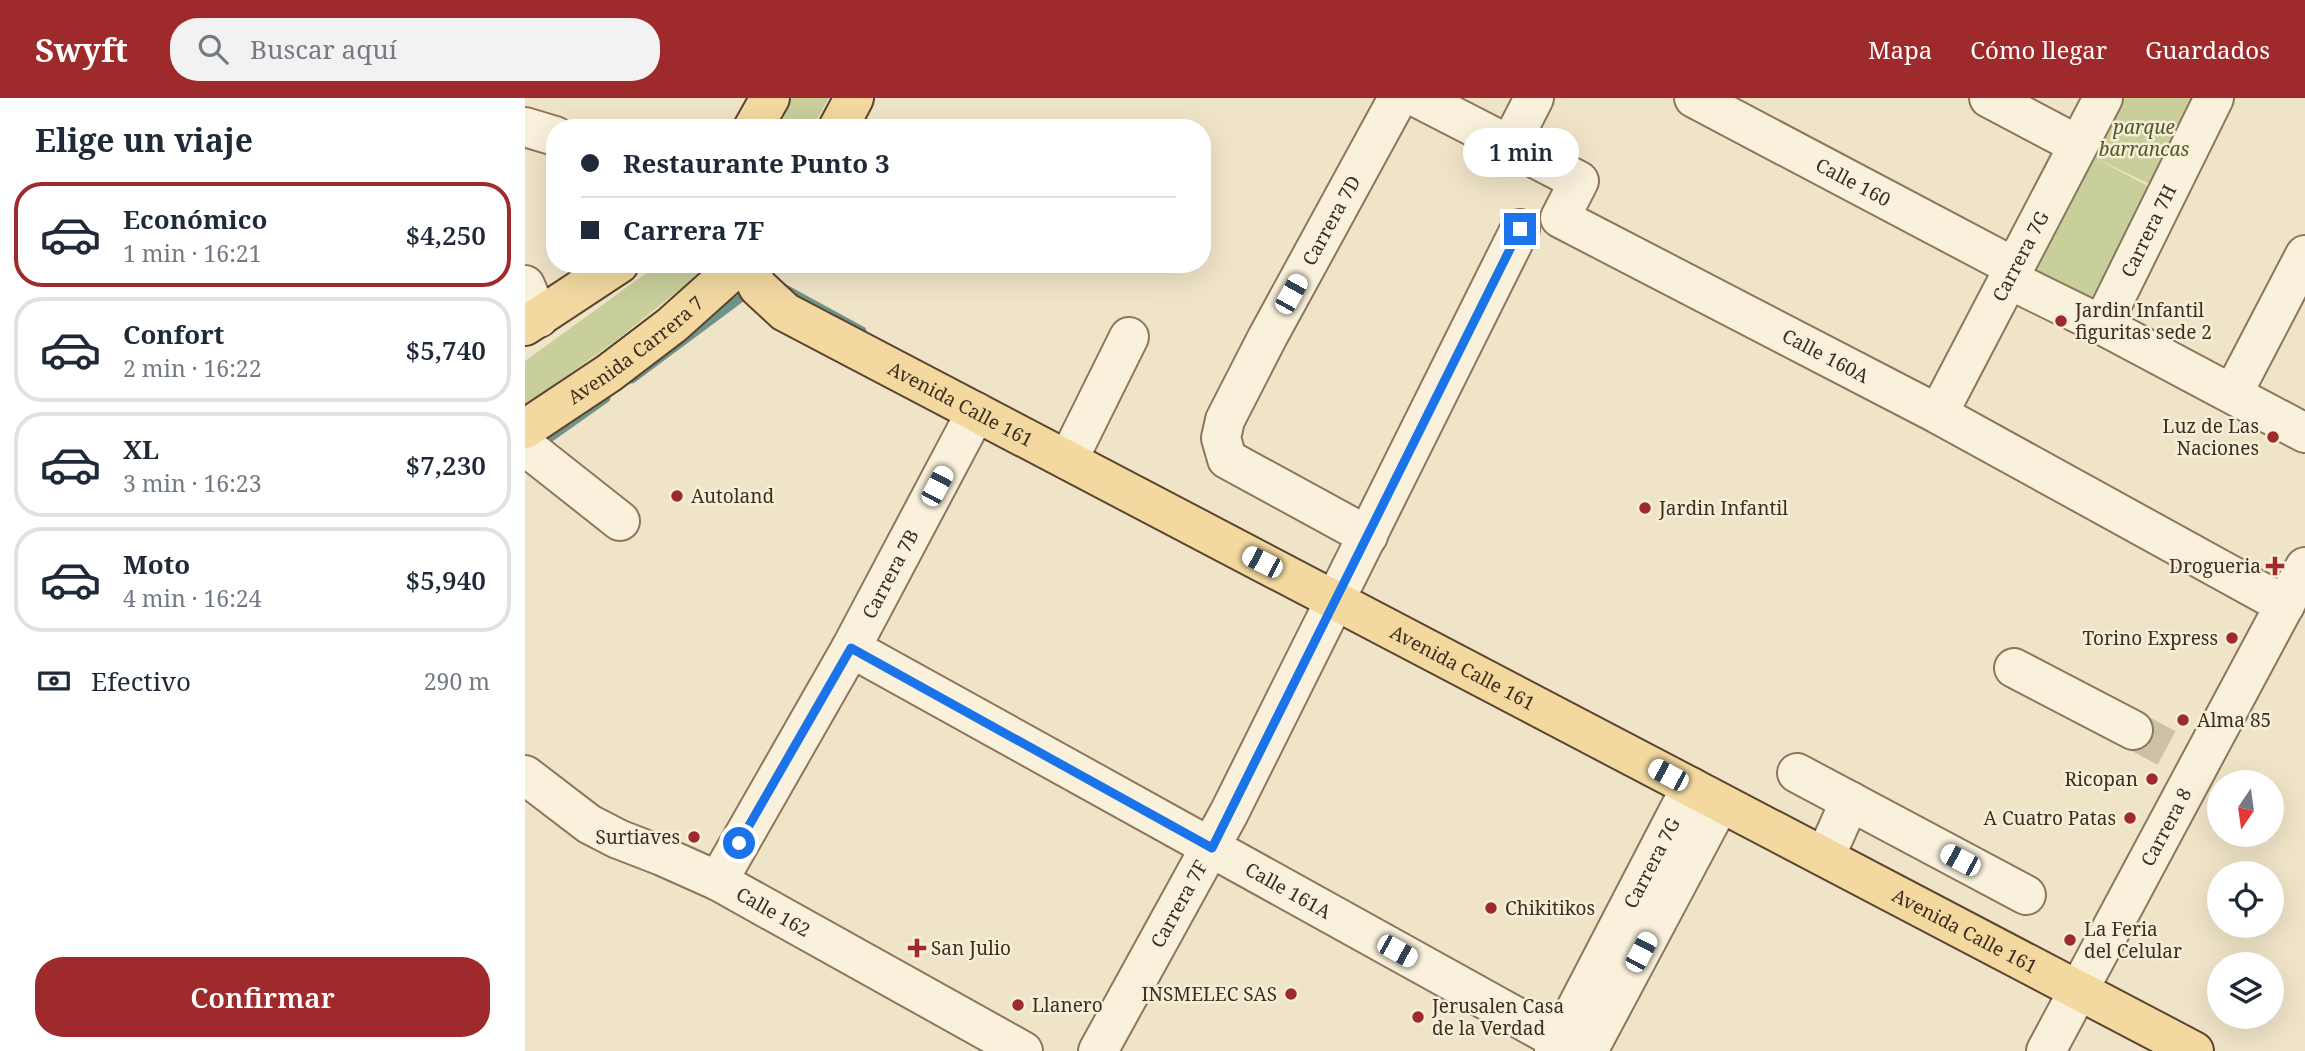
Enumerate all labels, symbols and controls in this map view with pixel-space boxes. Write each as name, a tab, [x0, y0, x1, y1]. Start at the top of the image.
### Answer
search box	[170, 18, 660, 81]
text: Swyft	[35, 27, 128, 72]
icon: search	[194, 30, 232, 68]
text: Buscar aquí	[250, 31, 397, 67]
text: Mapa	[1868, 33, 1932, 66]
text: Cómo llegar	[1970, 33, 2107, 66]
text: Guardados	[2145, 33, 2270, 66]
park label: parque barrancas	[2099, 114, 2189, 162]
text: Elige un viaje	[35, 118, 253, 161]
callout: 1 min	[1462, 128, 1578, 176]
text: 1 min	[1489, 136, 1553, 168]
text: Restaurante Punto 3	[623, 145, 890, 181]
street label: Calle 160	[1811, 152, 1895, 213]
street label: Carrera 7D	[1296, 171, 1366, 270]
street label: Carrera 7H	[2115, 180, 2182, 282]
text: Económico	[123, 201, 267, 237]
icon: car	[39, 203, 102, 266]
street label: Carrera 7G	[1986, 206, 2055, 306]
text: Carrera 7F	[623, 212, 764, 248]
route end	[1504, 213, 1536, 245]
text: $4,250	[406, 217, 486, 253]
text: 1 min · 16:21	[123, 237, 261, 269]
car	[1272, 271, 1311, 317]
street label: Avenida Carrera 7	[563, 290, 709, 410]
place label: Jardin Infantil figuritas sede 2	[2074, 297, 2212, 345]
marker: Jardin Infantil figuritas sede 2	[2053, 313, 2069, 329]
text: Confort	[123, 316, 224, 352]
icon: car	[39, 318, 102, 381]
street label: Calle 160A	[1778, 322, 1874, 389]
text: $5,740	[406, 332, 486, 368]
text: 2 min · 16:22	[123, 352, 261, 384]
street label: Avenida Calle 161	[884, 355, 1038, 453]
place label: Luz de Las Naciones	[2163, 413, 2259, 461]
marker: Luz de Las Naciones	[2265, 429, 2281, 445]
text: XL	[123, 431, 159, 467]
icon: car	[39, 433, 102, 496]
text: $7,230	[406, 447, 486, 483]
car	[918, 463, 957, 509]
text: 3 min · 16:23	[123, 467, 261, 499]
place label: Autoland	[691, 483, 775, 509]
marker: Autoland	[669, 488, 685, 504]
place label: Jardin Infantil	[1658, 495, 1788, 521]
marker: Jardin Infantil	[1637, 500, 1653, 516]
street label: Carrera 7B	[856, 525, 925, 623]
car	[1239, 543, 1286, 581]
text: Moto	[123, 546, 190, 582]
icon: car	[39, 548, 102, 611]
place label: Drogueria	[2169, 553, 2261, 579]
marker: Drogueria	[2267, 558, 2283, 574]
text: $5,940	[406, 562, 486, 598]
text: 4 min · 16:24	[123, 582, 261, 614]
street label: Avenida Calle 161	[1386, 619, 1540, 716]
place label: Torino Express	[2082, 625, 2218, 651]
marker: Torino Express	[2224, 630, 2240, 646]
icon: cash	[35, 662, 73, 700]
text: Efectivo	[91, 663, 191, 699]
text: 290 m	[424, 665, 490, 697]
place label: Alma 85	[2197, 707, 2271, 733]
marker: Alma 85	[2175, 712, 2191, 728]
car	[1645, 756, 1692, 794]
place label: Ricopan	[2065, 766, 2138, 792]
north arrow	[2207, 770, 2284, 847]
map controls	[2207, 770, 2284, 1029]
marker: Ricopan	[2144, 771, 2160, 787]
street label: Carrera 8	[2134, 783, 2197, 871]
place label: A Cuatro Patas	[1984, 805, 2116, 831]
marker: A Cuatro Patas	[2122, 810, 2138, 826]
street label: Carrera 7G	[1617, 813, 1686, 913]
place label: Surtiaves	[595, 824, 680, 850]
route start	[723, 827, 755, 859]
marker: Surtiaves	[686, 829, 702, 845]
car	[1937, 841, 1984, 879]
street label: Carrera 7F	[1144, 855, 1214, 952]
street label: Calle 161A	[1241, 856, 1336, 925]
button: locate	[2207, 861, 2284, 938]
street label: Calle 162	[731, 881, 815, 943]
street label: Avenida Calle 161	[1888, 882, 2042, 980]
place label: Chikitikos	[1505, 895, 1595, 921]
marker: Chikitikos	[1483, 900, 1499, 916]
place label: La Feria del Celular	[2084, 916, 2182, 964]
car	[1622, 929, 1661, 975]
car	[1374, 932, 1421, 970]
marker: La Feria del Celular	[2062, 932, 2078, 948]
place label: San Julio	[931, 935, 1011, 961]
marker: San Julio	[909, 940, 925, 956]
button: layers	[2207, 952, 2284, 1029]
button: Confirmar	[35, 957, 490, 1037]
place label: INSMELEC SAS	[1142, 981, 1277, 1007]
marker: INSMELEC SAS	[1283, 986, 1299, 1002]
place label: Llanero	[1032, 992, 1103, 1018]
place label: Jerusalen Casa de la Verdad	[1431, 993, 1564, 1041]
marker: Llanero	[1010, 997, 1026, 1013]
marker: Jerusalen Casa de la Verdad	[1410, 1009, 1426, 1025]

